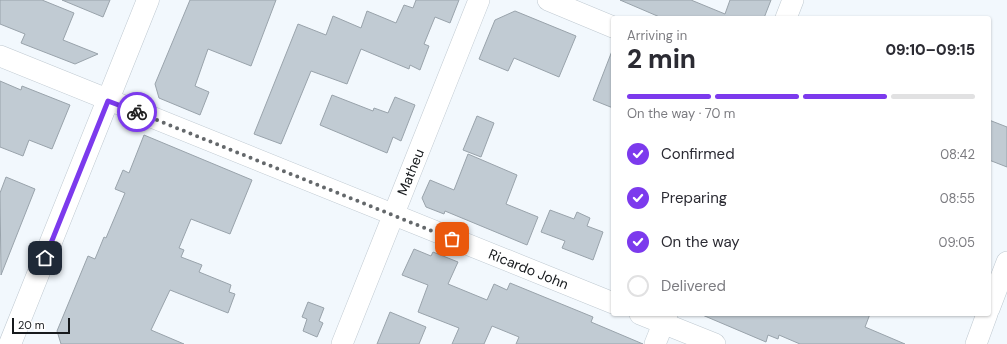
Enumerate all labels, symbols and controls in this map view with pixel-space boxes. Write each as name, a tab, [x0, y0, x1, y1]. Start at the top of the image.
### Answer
text: Arriving in	[627, 27, 687, 44]
text: 09:10–09:15	[885, 40, 975, 60]
text: 2 min	[627, 42, 696, 76]
courier	[117, 92, 157, 132]
icon: bike	[126, 101, 148, 123]
text: On the way · 70 m	[627, 105, 735, 122]
icon: check	[627, 143, 649, 165]
text: Confirmed	[661, 144, 735, 164]
street label: Matheu	[393, 146, 428, 198]
text: 08:42	[940, 146, 975, 163]
icon: check	[627, 187, 649, 209]
text: Preparing	[661, 188, 727, 208]
text: 08:55	[940, 190, 975, 207]
pin	[435, 222, 469, 256]
icon: bag	[441, 228, 463, 250]
icon: check	[627, 231, 649, 253]
text: On the way	[661, 232, 740, 252]
text: 09:05	[938, 234, 975, 251]
pin	[28, 241, 62, 275]
street label: Ricardo John	[486, 245, 571, 293]
icon: home	[34, 247, 56, 269]
text: Delivered	[661, 276, 726, 296]
scale bar	[12, 316, 70, 335]
text: 20 m	[18, 318, 44, 332]

